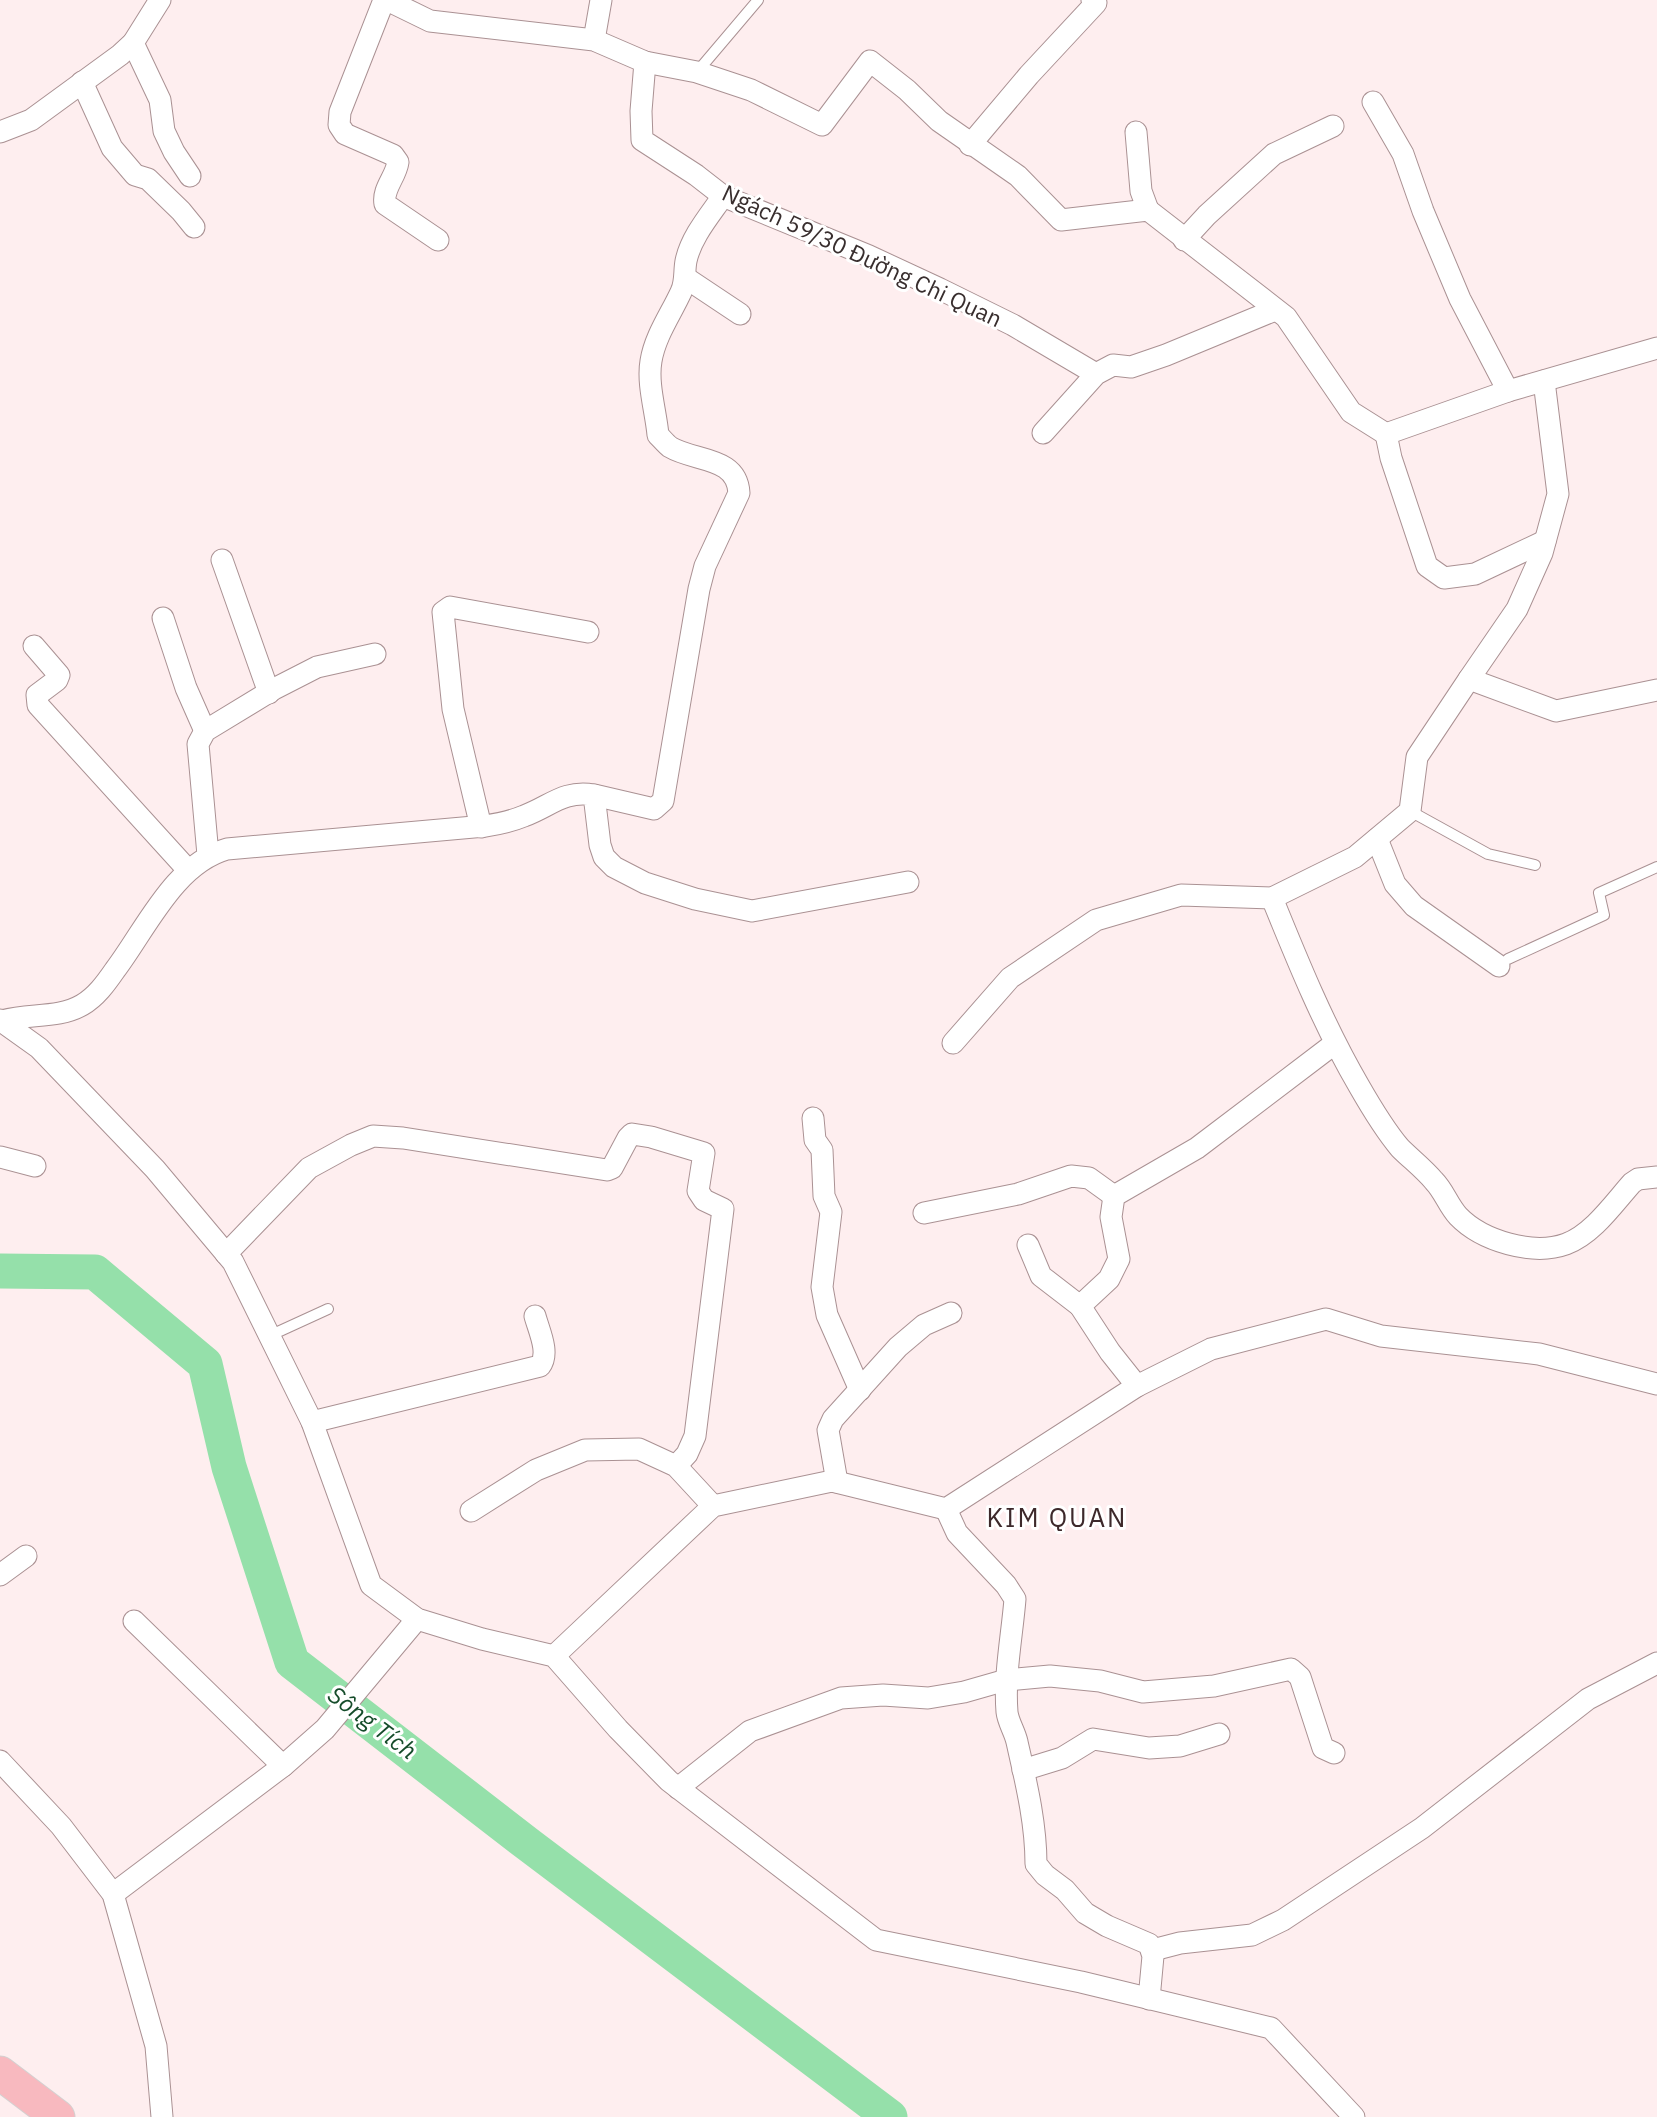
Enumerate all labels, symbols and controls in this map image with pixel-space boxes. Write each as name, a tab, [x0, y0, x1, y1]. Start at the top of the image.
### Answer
street label: Ngách 59/30 Đường Chi Quan	[718, 177, 1007, 333]
district label: KIM QUAN	[987, 1500, 1127, 1534]
water label: Sông Tích	[322, 1678, 424, 1766]

